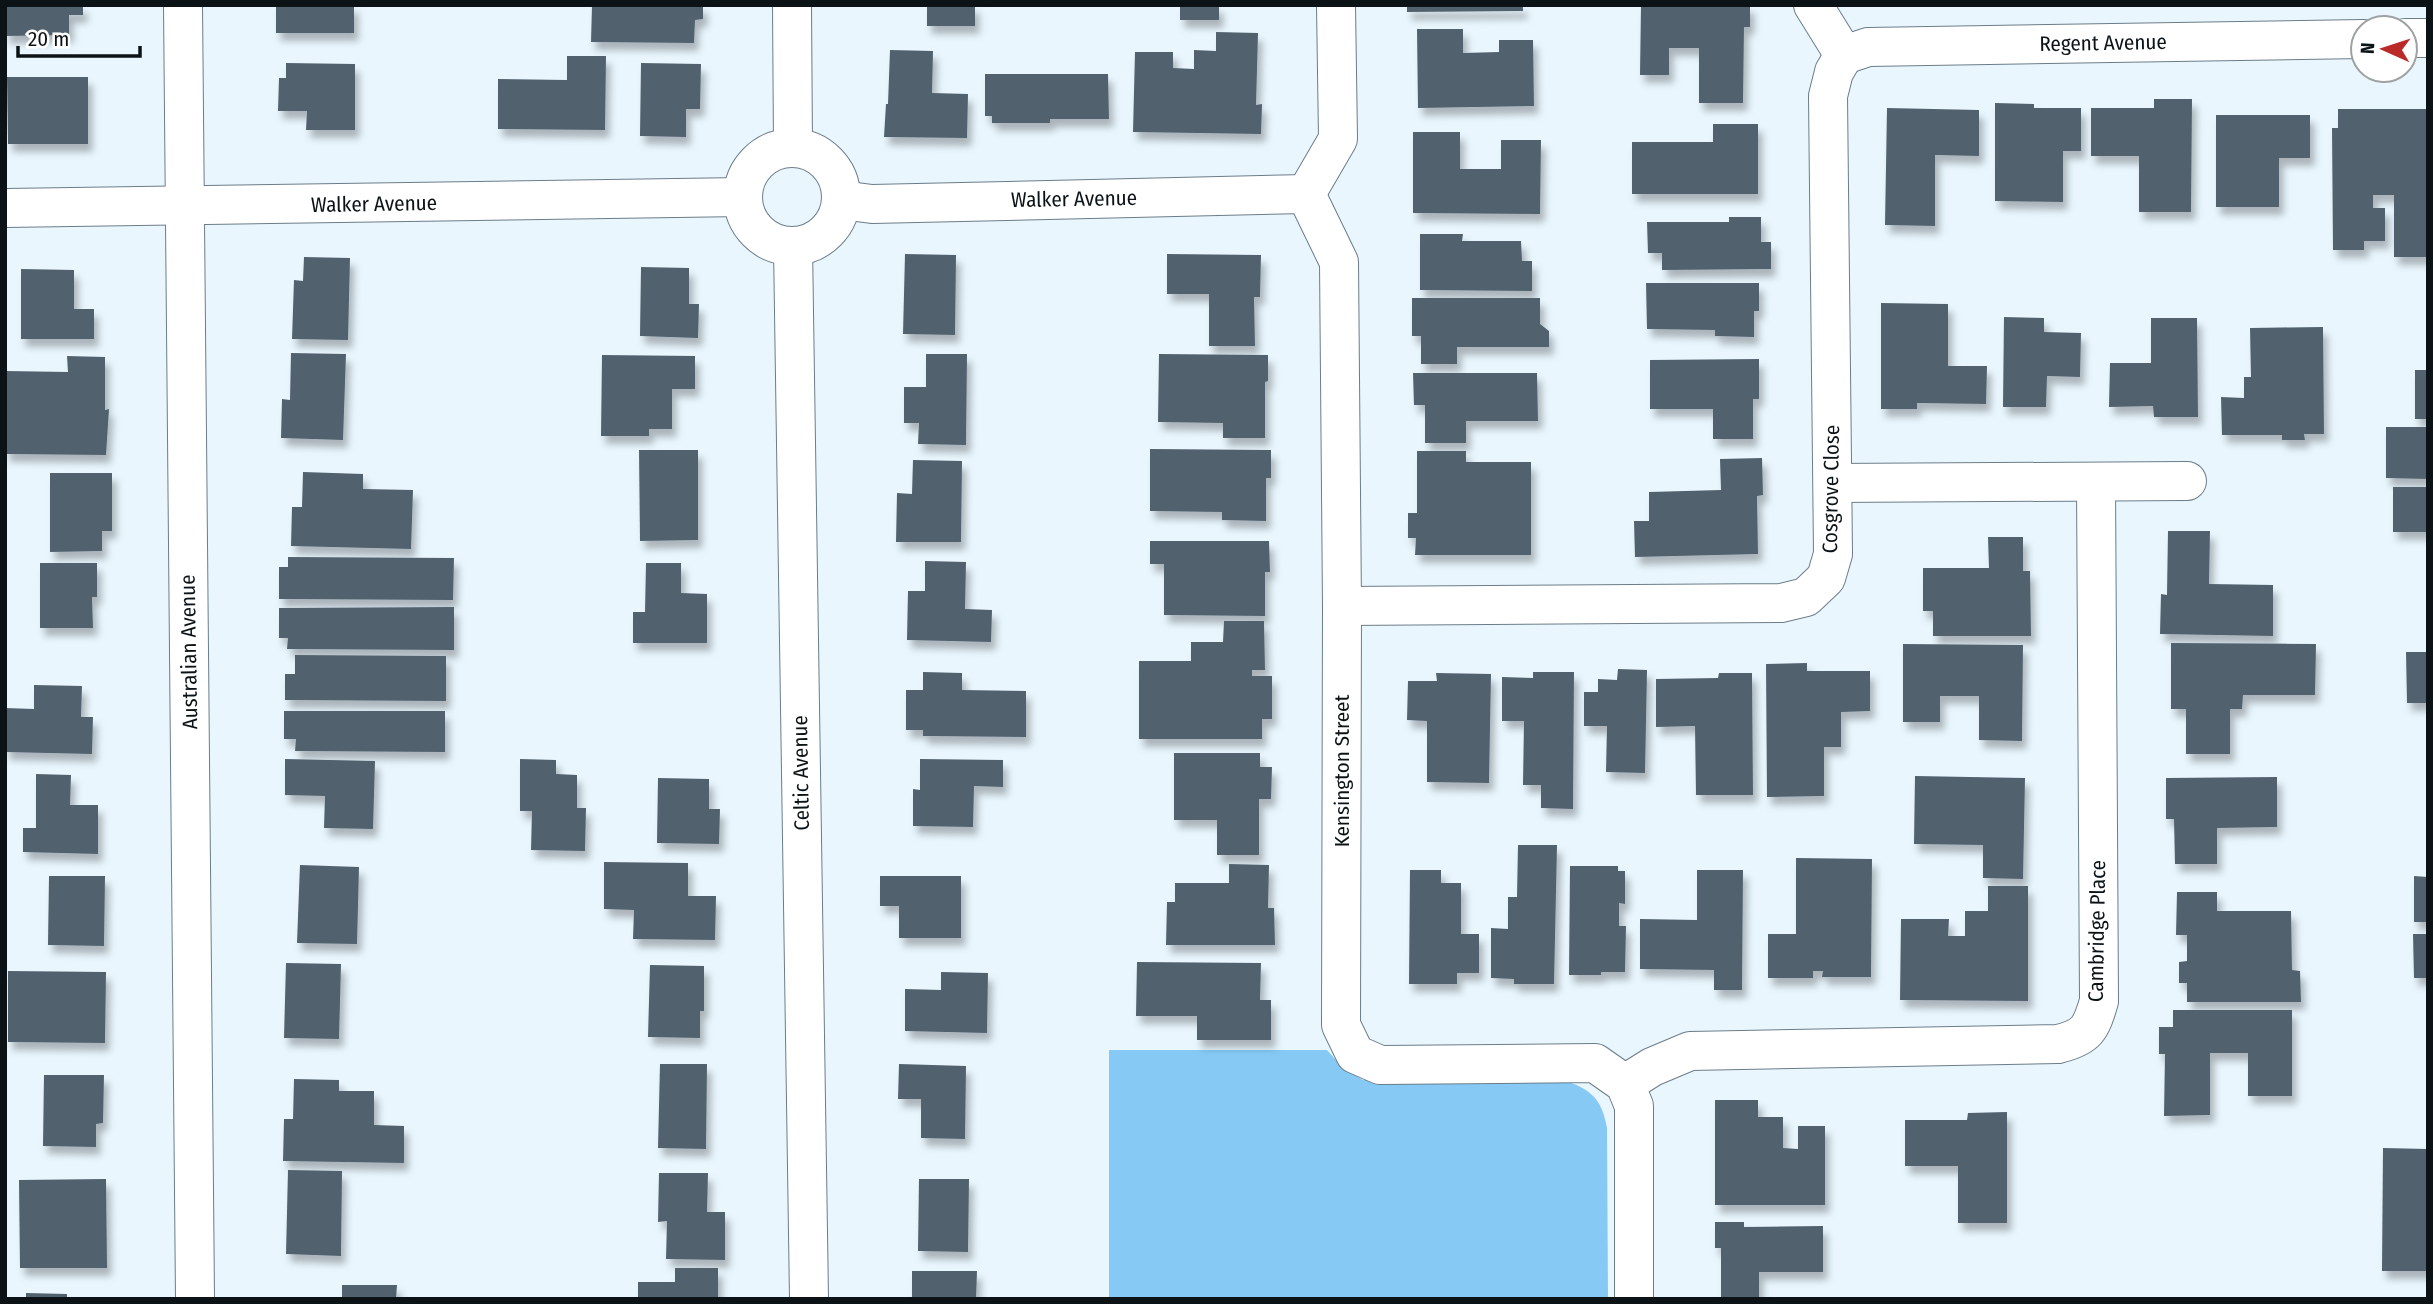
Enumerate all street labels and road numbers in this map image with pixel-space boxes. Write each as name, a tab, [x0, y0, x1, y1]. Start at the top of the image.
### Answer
street label: Regent Avenue	[2039, 29, 2167, 57]
street label: Walker Avenue	[1011, 185, 1137, 213]
street label: Walker Avenue	[311, 190, 437, 218]
street label: Cosgrove Close	[1817, 424, 1845, 554]
street label: Australian Avenue	[175, 574, 203, 730]
street label: Kensington Street	[1329, 695, 1355, 847]
street label: Celtic Avenue	[787, 715, 815, 831]
street label: Cambridge Place	[2083, 860, 2111, 1002]

